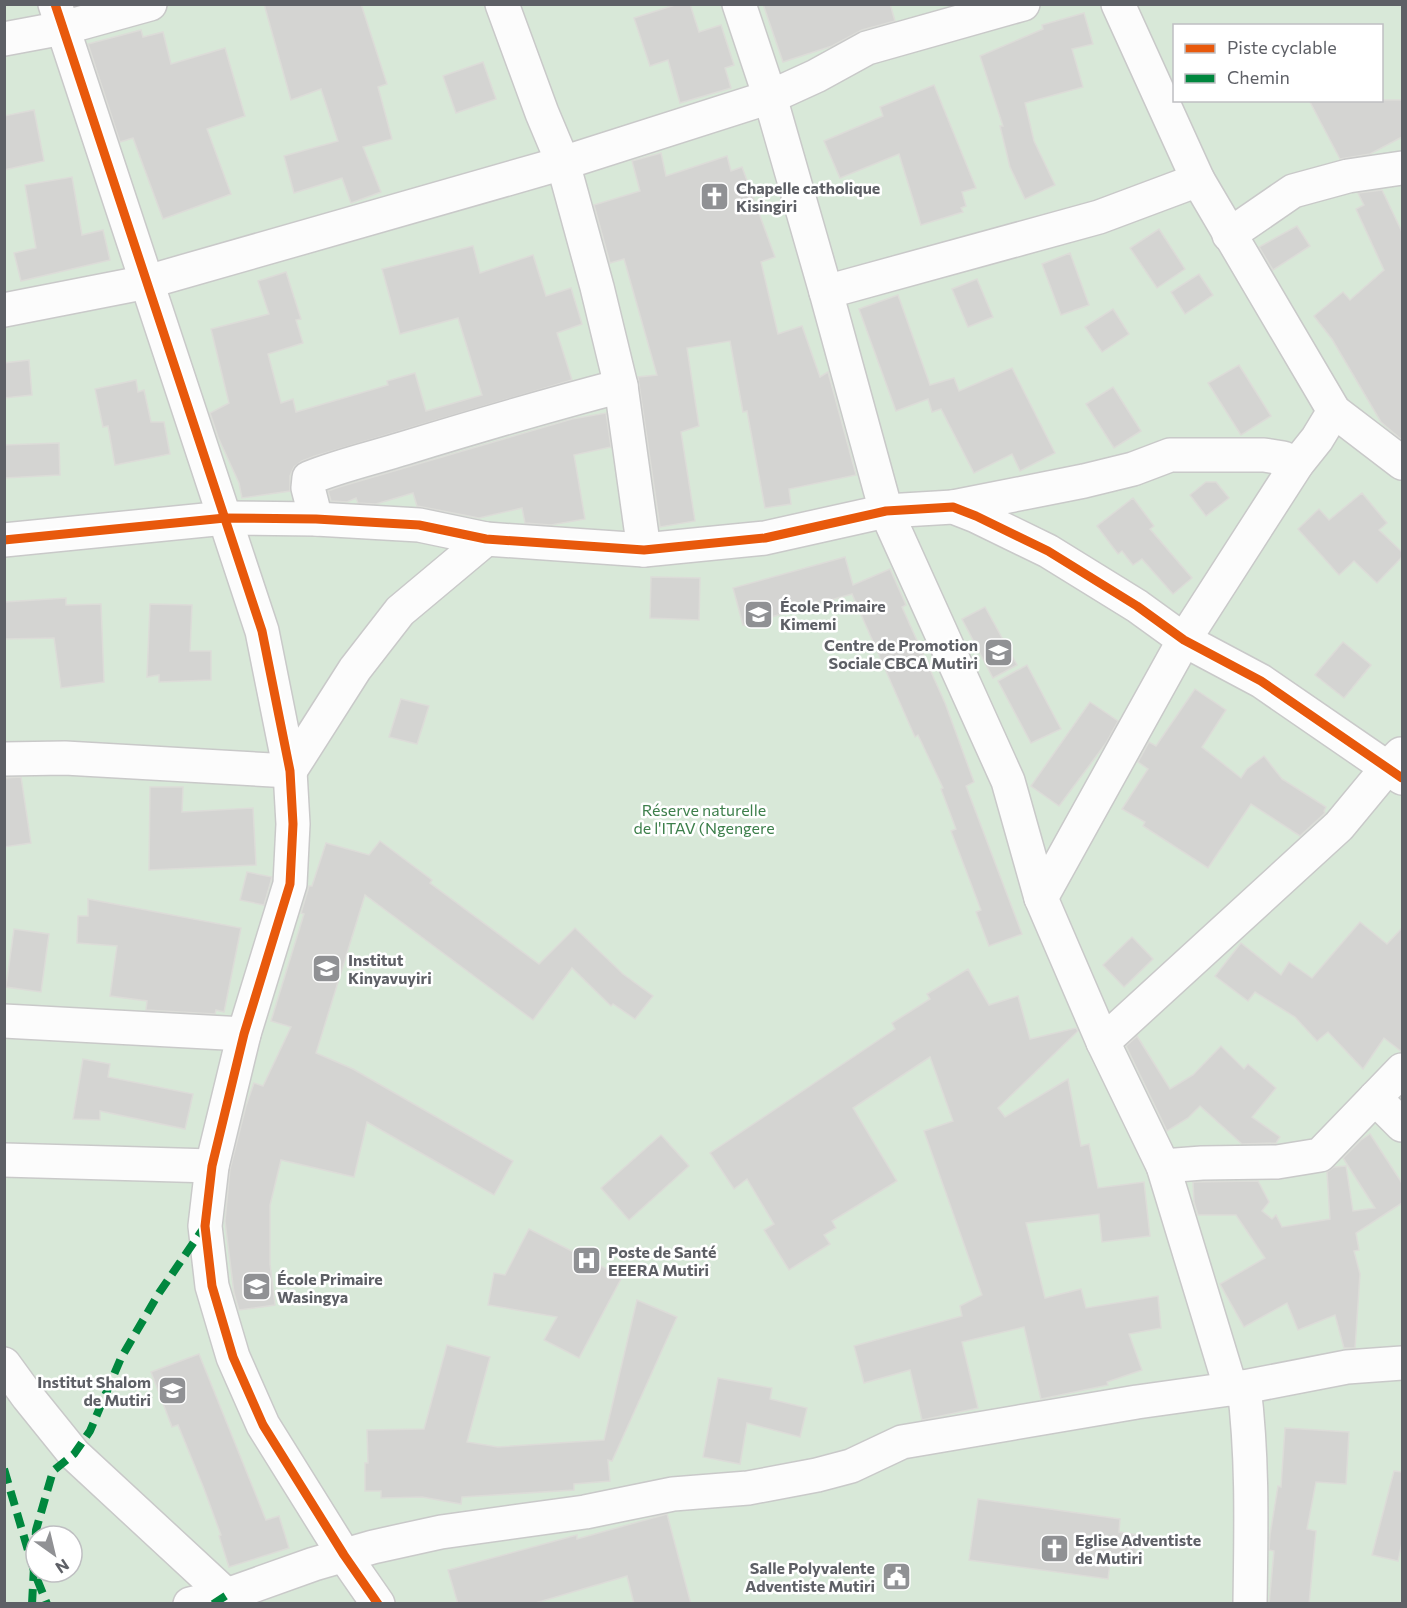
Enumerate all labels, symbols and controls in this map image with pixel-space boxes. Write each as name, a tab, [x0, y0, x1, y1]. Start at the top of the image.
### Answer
legend	[1173, 24, 1383, 102]
text: Piste cyclable	[1227, 36, 1337, 58]
text: Chemin	[1227, 66, 1290, 88]
place label: Chapelle catholique Kisingiri	[736, 178, 880, 215]
church icon: Chapelle catholique Kisingiri	[699, 180, 731, 212]
place label: École Primaire Kimemi	[780, 596, 886, 633]
school or university icon: École Primaire Kimemi	[743, 598, 775, 630]
place label: Centre de Promotion Sociale CBCA Mutiri	[824, 635, 978, 672]
school or university icon: Centre de Promotion Sociale CBCA Mutiri	[983, 637, 1015, 669]
park label: Réserve naturelle de l'ITAV (Ngengere	[633, 800, 775, 837]
place label: Institut Kinyavuyiri	[348, 950, 432, 987]
school or university icon: Institut Kinyavuyiri	[311, 952, 343, 984]
place label: Poste de Santé EEERA Mutiri	[608, 1242, 716, 1279]
hospital icon: Poste de Santé EEERA Mutiri	[571, 1244, 603, 1276]
place label: École Primaire Wasingya	[277, 1269, 383, 1306]
school or university icon: École Primaire Wasingya	[240, 1271, 272, 1303]
place label: Institut Shalom de Mutiri	[37, 1372, 151, 1409]
school or university icon: Institut Shalom de Mutiri	[156, 1374, 188, 1406]
north arrow	[24, 1524, 84, 1584]
place label: Eglise Adventiste de Mutiri	[1075, 1530, 1201, 1567]
church icon: Eglise Adventiste de Mutiri	[1038, 1532, 1070, 1564]
text: N	[52, 1556, 73, 1578]
place label: Salle Polyvalente Adventiste Mutiri	[745, 1558, 875, 1595]
public building icon: Salle Polyvalente Adventiste Mutiri	[880, 1560, 912, 1592]

